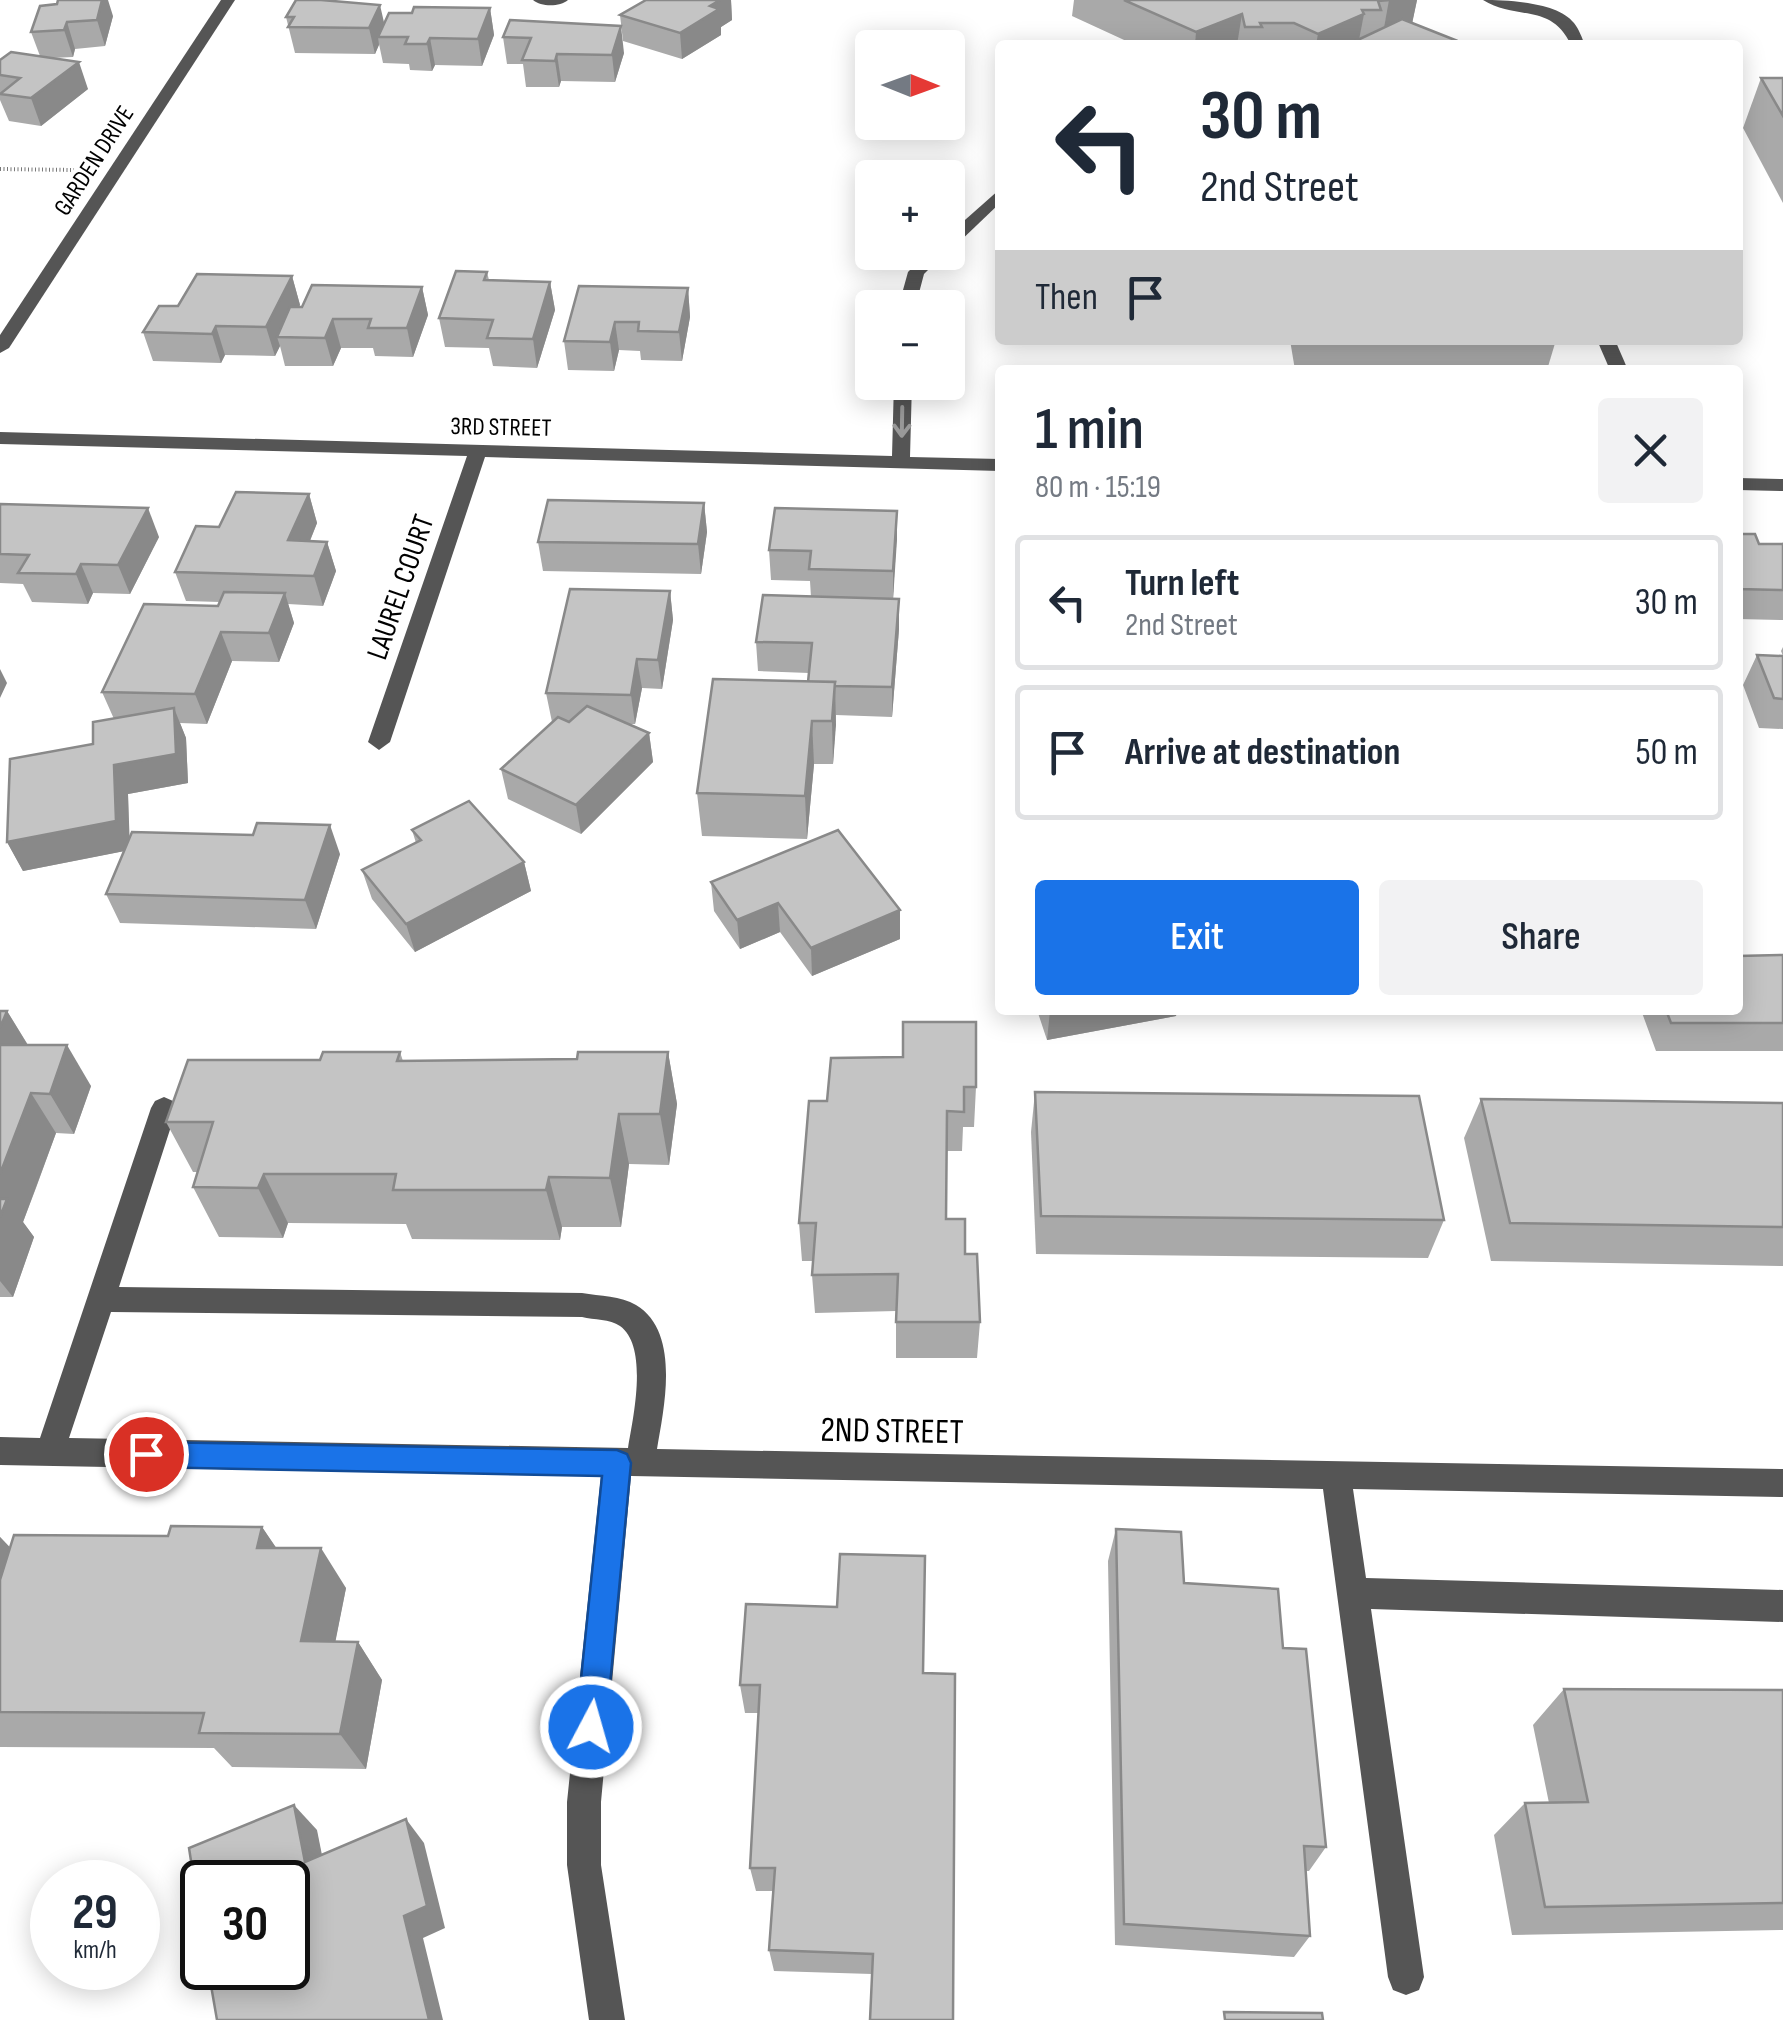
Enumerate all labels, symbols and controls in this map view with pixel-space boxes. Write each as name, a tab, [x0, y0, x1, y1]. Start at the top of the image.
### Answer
north arrow	[855, 30, 965, 140]
map controls	[855, 30, 965, 400]
text: 30 m	[1200, 75, 1322, 159]
icon: left	[1035, 80, 1165, 210]
street label: GARDEN DRIVE	[47, 100, 141, 221]
button: +	[855, 160, 965, 270]
text: 2nd Street	[1200, 160, 1359, 215]
icon: arrive	[1118, 270, 1173, 325]
text: Then	[1035, 275, 1098, 320]
button: −	[855, 290, 965, 400]
text: 1 min	[1035, 394, 1144, 466]
button: close	[1598, 398, 1703, 503]
one-way arrow	[892, 404, 912, 437]
street label: 3RD STREET	[450, 411, 552, 444]
text: 80 m · 15:19	[1035, 468, 1161, 507]
street label: LAUREL COURT	[359, 510, 442, 664]
text: Turn left	[1125, 561, 1239, 606]
icon: left	[1040, 575, 1095, 630]
text: 30 m	[1635, 580, 1698, 625]
text: 2nd Street	[1125, 606, 1238, 645]
icon: arrive	[1040, 725, 1095, 780]
text: Arrive at destination	[1125, 730, 1400, 775]
text: 50 m	[1635, 730, 1698, 775]
button: Exit	[1035, 880, 1359, 995]
button: Share	[1379, 880, 1703, 995]
street label: 2ND STREET	[820, 1409, 964, 1454]
pin	[104, 1412, 189, 1497]
icon: arrive	[119, 1427, 174, 1482]
position arrow	[539, 1675, 643, 1779]
speed limit sign: 30	[180, 1860, 310, 1990]
text: 29	[72, 1883, 118, 1943]
text: km/h	[73, 1935, 117, 1966]

